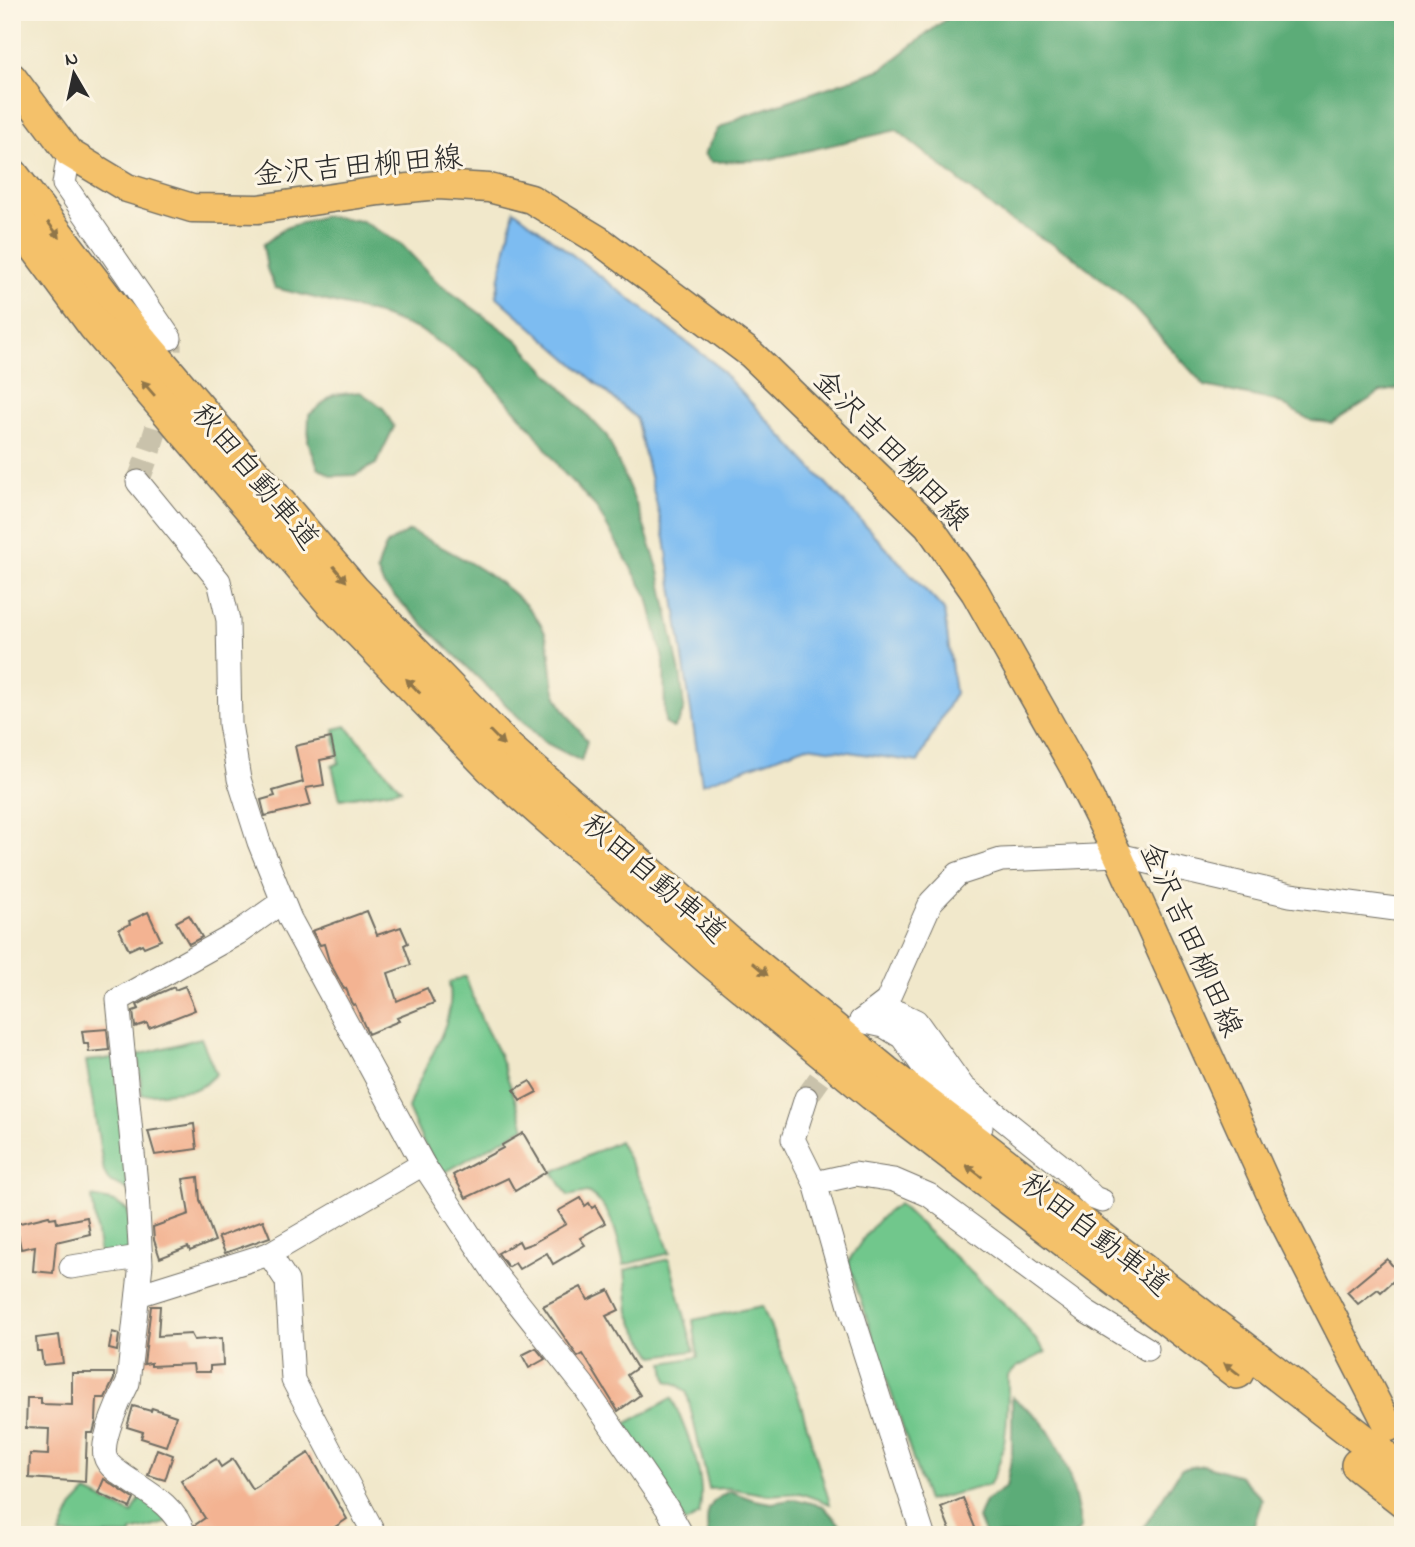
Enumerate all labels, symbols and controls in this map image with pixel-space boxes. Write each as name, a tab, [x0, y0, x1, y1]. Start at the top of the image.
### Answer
north arrow	[38, 38, 108, 108]
text: N	[63, 45, 80, 74]
street label: 金沢吉田柳田線	[252, 137, 465, 199]
one-way arrow	[46, 220, 61, 238]
street label: 金沢吉田柳田線	[801, 360, 979, 542]
one-way arrow	[140, 379, 156, 397]
street label: 秋田自動車道	[179, 395, 328, 561]
one-way arrow	[332, 566, 347, 583]
one-way arrow	[405, 678, 421, 695]
one-way arrow	[489, 730, 506, 747]
street label: 秋田自動車道	[571, 805, 735, 956]
street label: 金沢吉田柳田線	[1126, 835, 1252, 1045]
one-way arrow	[752, 961, 769, 976]
one-way arrow	[965, 1163, 983, 1178]
street label: 秋田自動車道	[1010, 1164, 1179, 1309]
one-way arrow	[1223, 1362, 1241, 1376]

